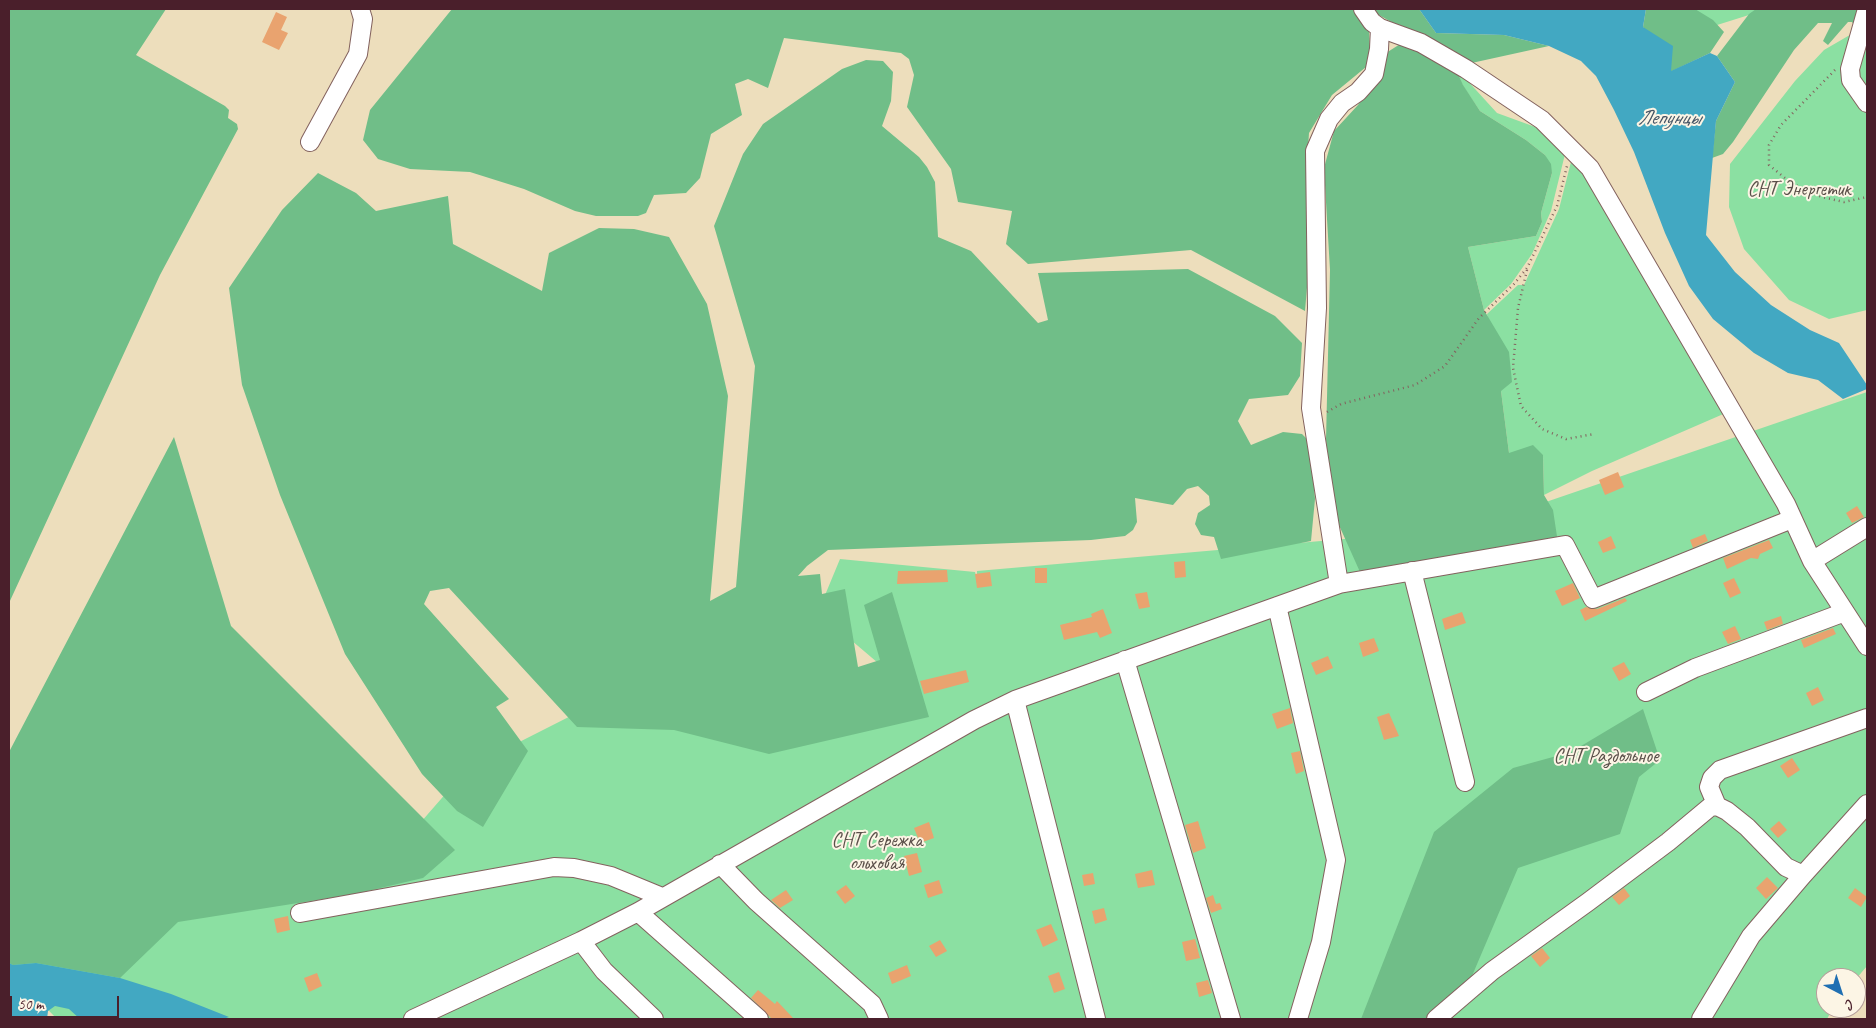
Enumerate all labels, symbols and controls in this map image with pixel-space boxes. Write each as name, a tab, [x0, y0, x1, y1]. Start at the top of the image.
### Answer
water label: Лепунцы	[1638, 105, 1700, 131]
park label: СНТ Энергетик	[1747, 178, 1851, 202]
park label: СНТ Раздольное	[1553, 745, 1659, 769]
park label: СНТ Сережка ольховая	[832, 829, 922, 876]
north arrow	[1816, 968, 1866, 1018]
scale bar	[12, 986, 121, 1018]
text: 50 m	[18, 995, 44, 1014]
text: С	[1842, 995, 1858, 1013]

